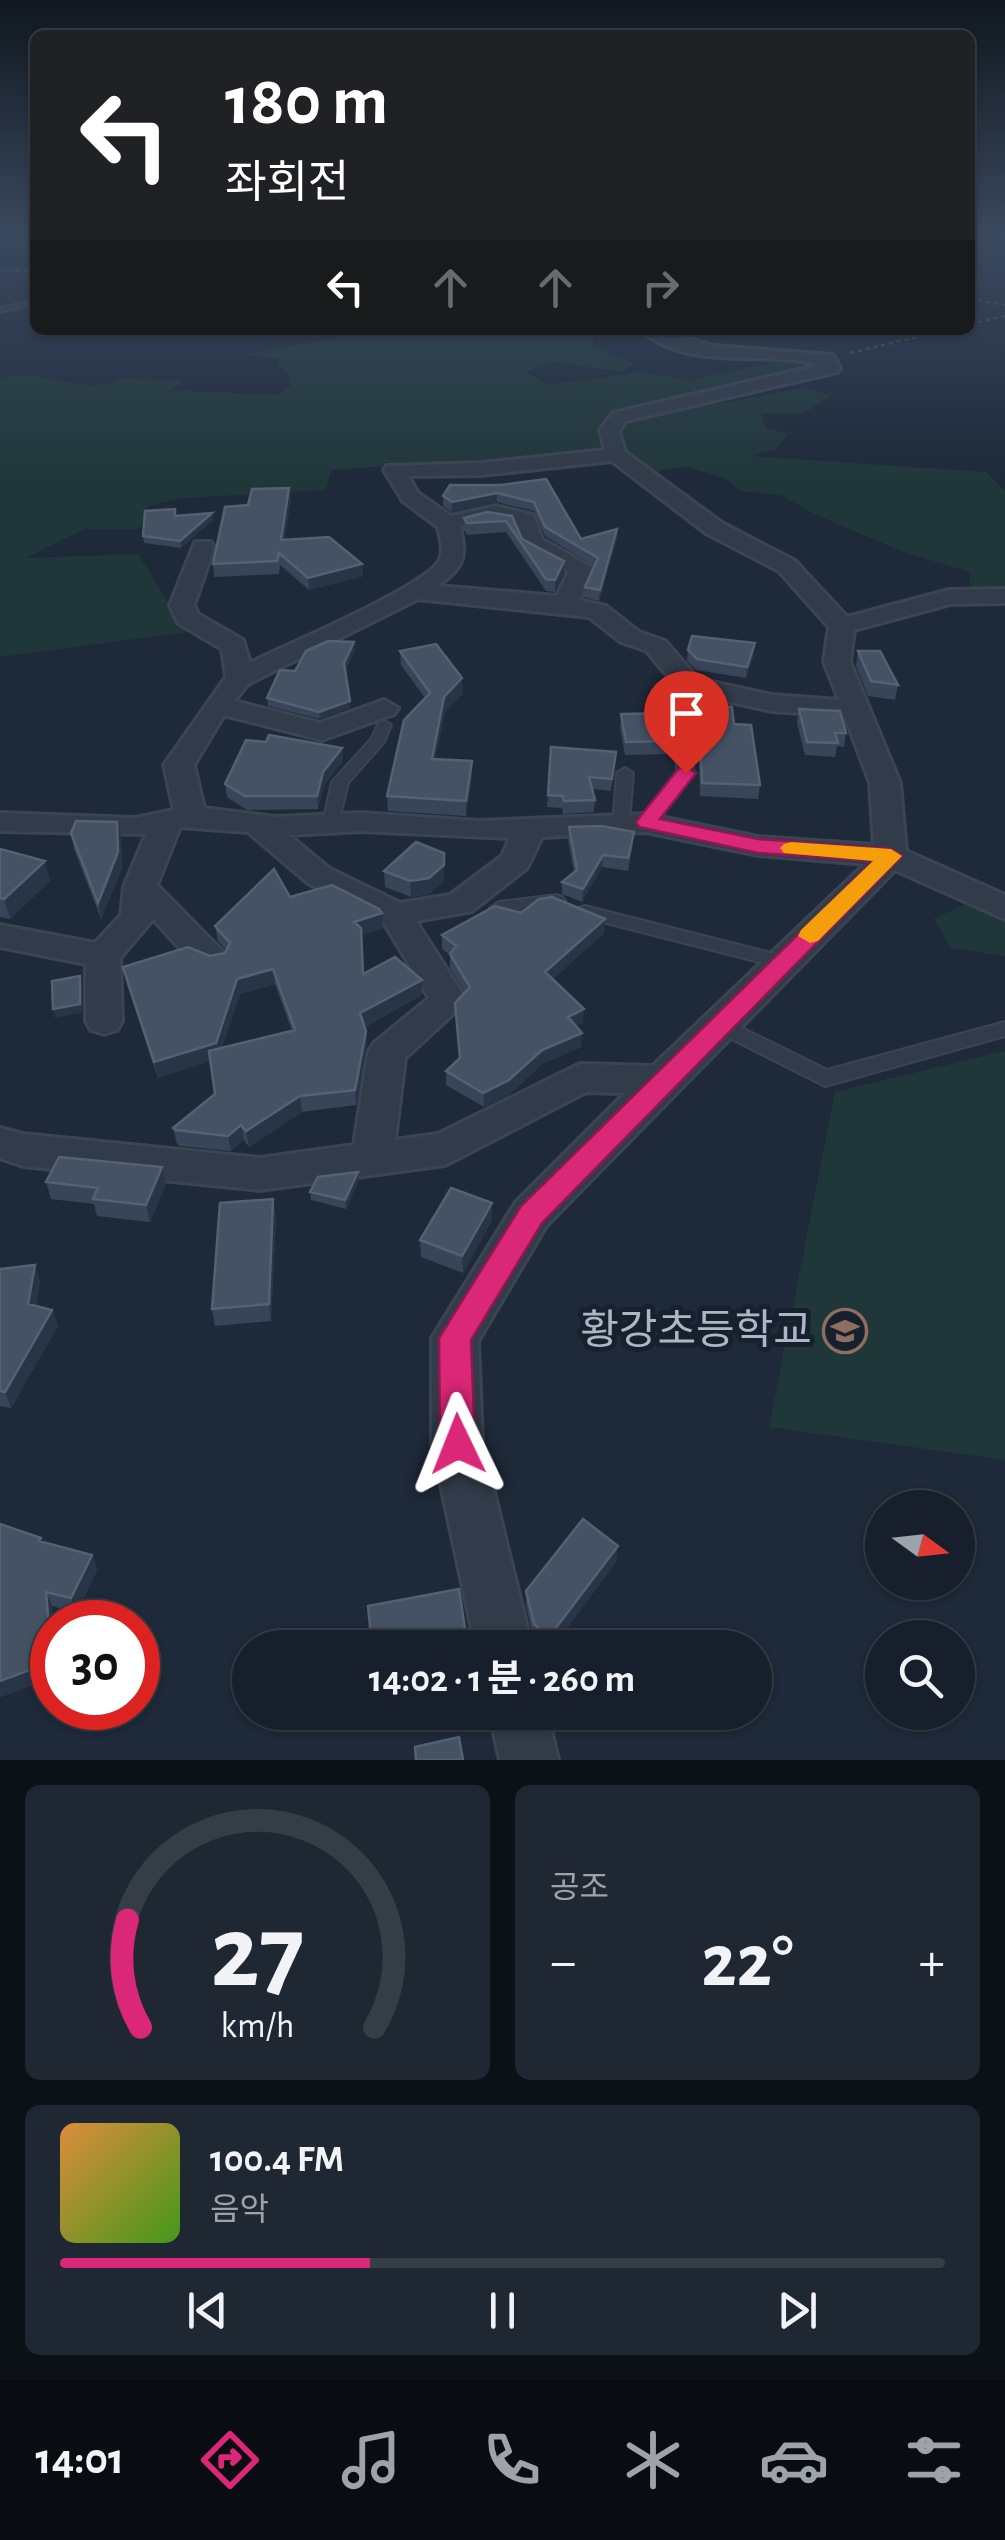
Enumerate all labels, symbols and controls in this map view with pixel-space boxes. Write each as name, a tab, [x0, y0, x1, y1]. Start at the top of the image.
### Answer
text: 180 m	[225, 67, 388, 137]
icon: left	[60, 70, 190, 200]
text: 좌회전	[225, 161, 349, 206]
icon: left	[318, 260, 373, 315]
icon: ahead	[423, 260, 478, 315]
icon: ahead	[528, 260, 583, 315]
icon: right	[633, 260, 688, 315]
pin	[644, 671, 729, 774]
icon: arrive	[659, 686, 714, 741]
school or university icon: 황강초등학교	[822, 1308, 868, 1354]
place label: 황강초등학교	[580, 1309, 812, 1352]
position arrow	[406, 1392, 510, 1496]
north arrow	[865, 1490, 975, 1600]
map controls	[865, 1490, 975, 1730]
speed limit sign: 30	[30, 1600, 160, 1730]
button: search	[865, 1620, 975, 1730]
text: 14:02 · 1 분 · 260 m	[369, 1661, 635, 1699]
text: 공조	[550, 1872, 609, 1904]
text: 27	[211, 1902, 304, 2006]
text: 22°	[701, 1925, 794, 2000]
text: −	[550, 1935, 576, 1990]
text: +	[919, 1935, 945, 1990]
text: km/h	[221, 2008, 294, 2044]
text: 100.4 FM	[210, 2141, 344, 2179]
text: 음악	[210, 2194, 269, 2226]
icon: previous	[180, 2283, 235, 2338]
icon: pause	[475, 2283, 530, 2338]
icon: next	[770, 2283, 825, 2338]
icon: directions	[195, 2425, 265, 2495]
icon: music	[336, 2425, 406, 2495]
icon: phone	[477, 2425, 547, 2495]
icon: climate	[618, 2425, 688, 2495]
icon: car	[759, 2425, 829, 2495]
icon: filters	[899, 2425, 969, 2495]
text: 14:01	[35, 2437, 124, 2482]

